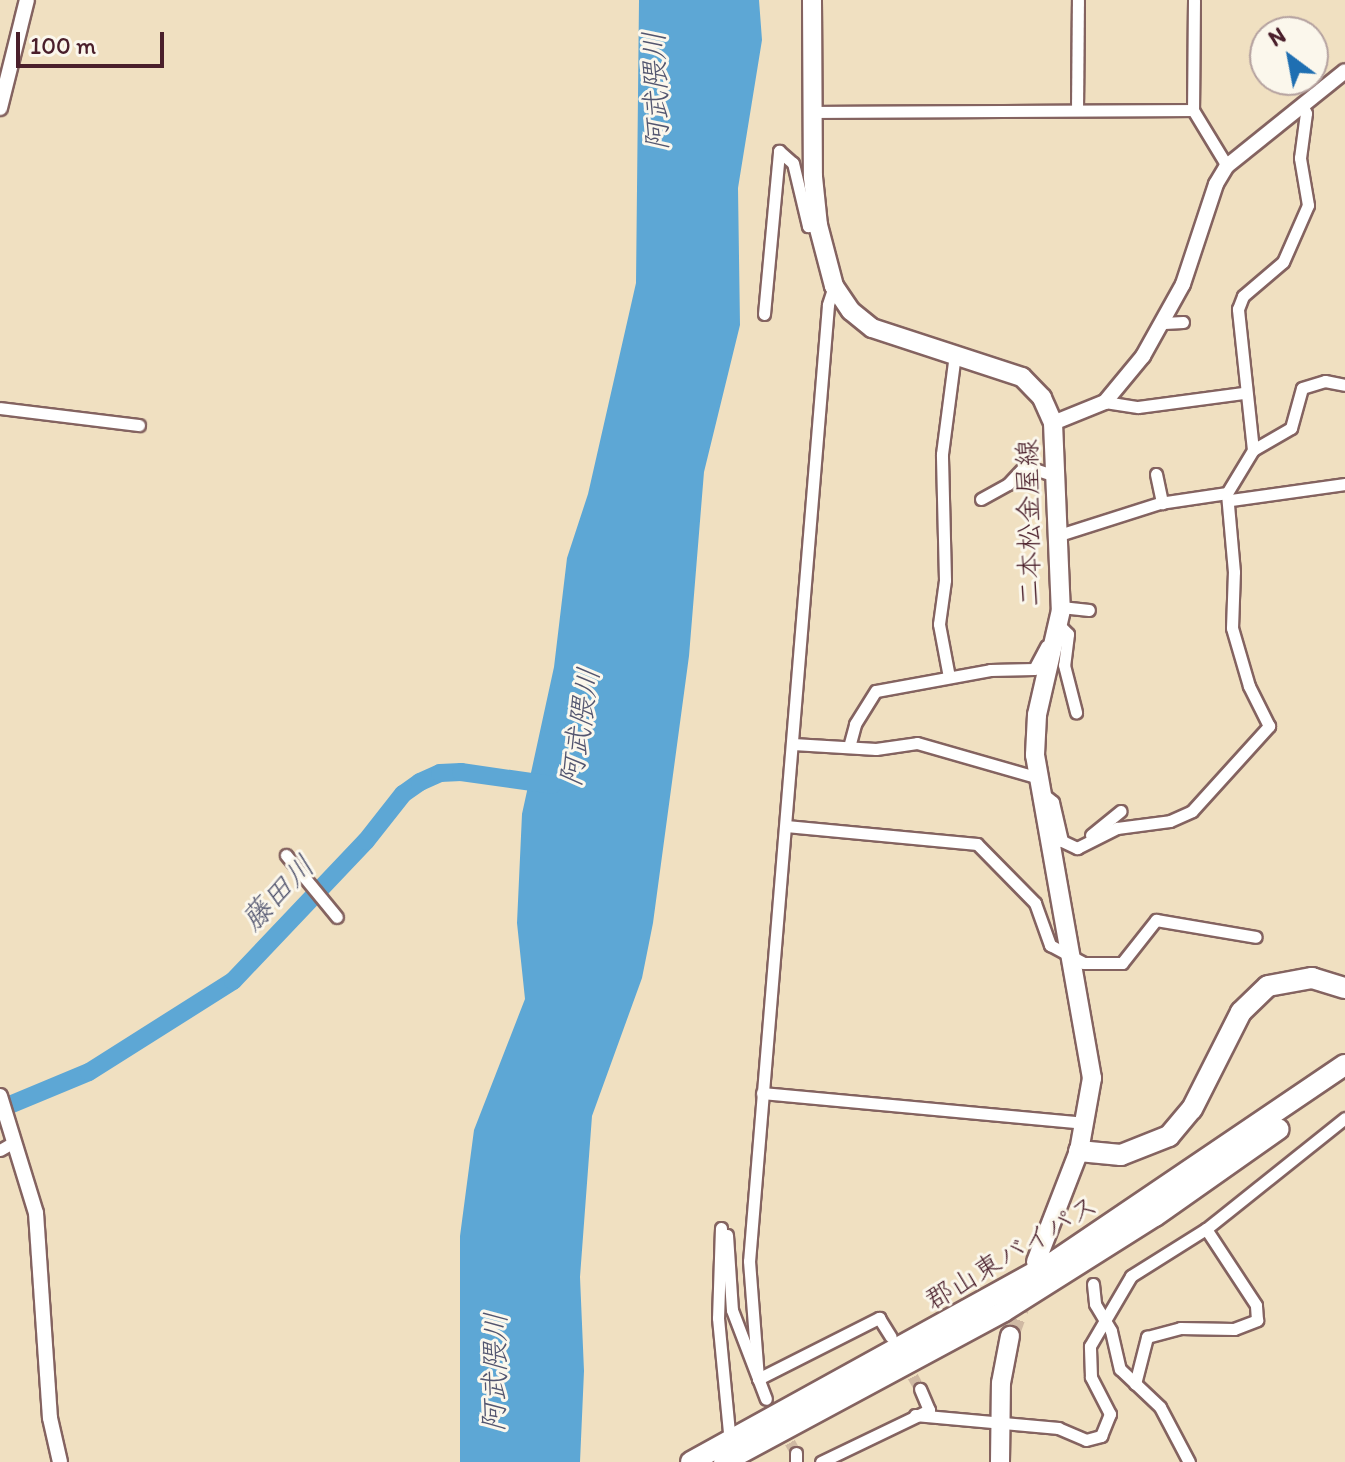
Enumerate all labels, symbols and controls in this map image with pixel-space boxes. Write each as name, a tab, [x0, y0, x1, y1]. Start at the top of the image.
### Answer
scale bar	[20, 16, 168, 66]
north arrow	[1249, 16, 1329, 96]
text: N	[1264, 22, 1291, 52]
water label: 阿武隈川	[636, 30, 676, 152]
text: 100 m	[30, 31, 96, 60]
street label: 二本松金屋線	[1010, 439, 1046, 607]
water label: 阿武隈川	[553, 665, 607, 789]
water label: 藤田川	[234, 848, 322, 938]
street label: 郡山東バイパス	[918, 1187, 1104, 1317]
water label: 阿武隈川	[476, 1312, 514, 1432]

